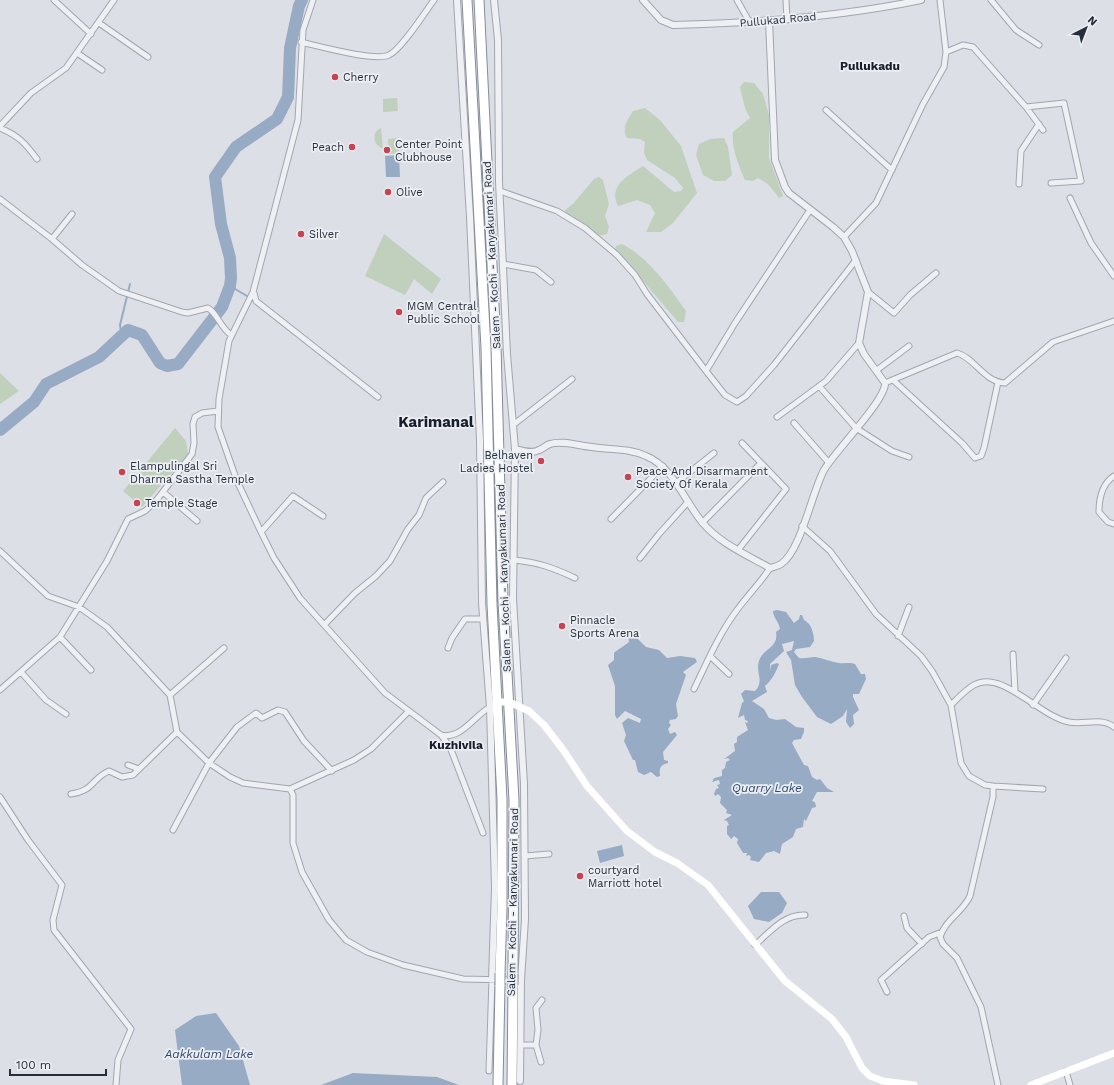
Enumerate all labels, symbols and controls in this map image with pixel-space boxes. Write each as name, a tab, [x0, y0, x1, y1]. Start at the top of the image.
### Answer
north arrow	[1066, 8, 1106, 48]
street label: Pullukad Road	[739, 10, 817, 30]
text: N	[1085, 13, 1100, 28]
district label: Pullukadu	[840, 59, 900, 73]
place label: Cherry	[343, 71, 379, 84]
marker: Cherry	[330, 72, 340, 82]
place label: Center Point Clubhouse	[395, 138, 462, 164]
place label: Peach	[312, 141, 344, 154]
marker: Peach	[347, 142, 357, 152]
marker: Center Point Clubhouse	[382, 145, 392, 155]
street label: Salem - Kochi - Kanyakumari Road	[481, 161, 503, 349]
place label: Olive	[396, 186, 423, 199]
marker: Olive	[383, 187, 393, 197]
place label: Silver	[309, 228, 339, 241]
marker: Silver	[296, 229, 306, 239]
place label: MGM Central Public School	[407, 300, 481, 326]
marker: MGM Central Public School	[394, 307, 404, 317]
district label: Karimanal	[398, 413, 474, 431]
place label: Belhaven Ladies Hostel	[460, 449, 534, 475]
marker: Belhaven Ladies Hostel	[536, 456, 546, 466]
place label: Elampulingal Sri Dharma Sastha Temple	[130, 460, 254, 486]
place label: Peace And Disarmament Society Of Kerala	[636, 465, 768, 491]
marker: Elampulingal Sri Dharma Sastha Temple	[117, 467, 127, 477]
marker: Peace And Disarmament Society Of Kerala	[623, 472, 633, 482]
street label: Salem - Kochi - Kanyakumari Road	[494, 484, 514, 672]
place label: Temple Stage	[145, 497, 218, 510]
marker: Temple Stage	[132, 498, 142, 508]
place label: Pinnacle Sports Arena	[570, 614, 639, 640]
marker: Pinnacle Sports Arena	[557, 621, 567, 631]
district label: Kuzhivila	[429, 738, 483, 752]
water label: Quarry Lake	[732, 781, 802, 795]
street label: Salem - Kochi - Kanyakumari Road	[505, 808, 521, 996]
place label: courtyard Marriott hotel	[588, 864, 662, 890]
marker: courtyard Marriott hotel	[575, 871, 585, 881]
water label: Aakkulam Lake	[164, 1047, 253, 1061]
scale bar	[10, 1051, 106, 1077]
text: 100 m	[16, 1058, 51, 1072]

